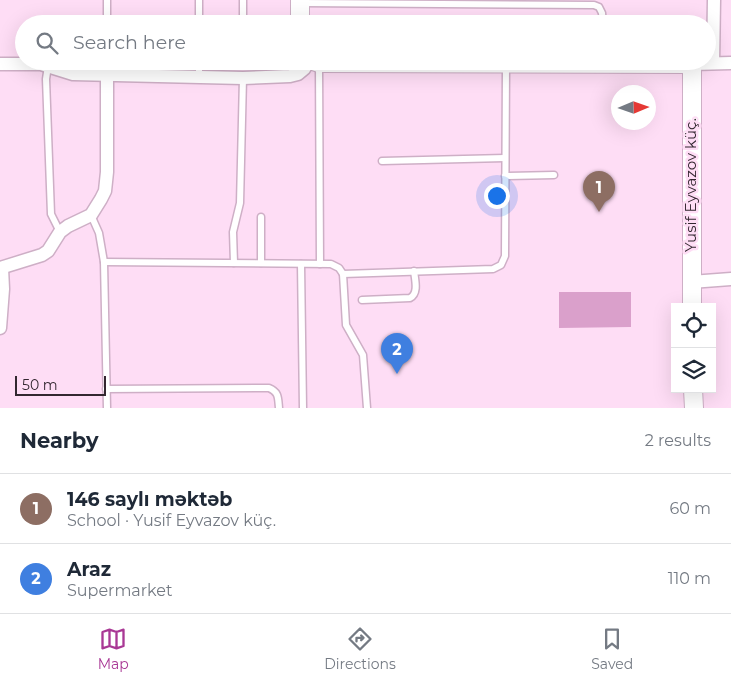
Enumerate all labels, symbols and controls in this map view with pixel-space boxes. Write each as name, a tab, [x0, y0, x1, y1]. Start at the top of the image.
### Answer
search box	[15, 15, 716, 70]
icon: search	[33, 29, 61, 57]
text: Search here	[73, 31, 186, 54]
north arrow	[611, 85, 656, 130]
street label: Yusif Eyvazov küç.	[681, 118, 700, 252]
pin: 1	[583, 171, 615, 212]
your location	[484, 183, 510, 209]
map controls	[671, 303, 716, 393]
button: locate	[671, 303, 716, 348]
pin: 2	[381, 333, 413, 374]
button: layers	[671, 348, 716, 393]
scale bar	[15, 373, 106, 396]
text: 50 m	[22, 376, 58, 394]
text: Nearby	[20, 428, 99, 453]
text: 2 results	[645, 431, 711, 450]
text: 146 saylı məktəb	[67, 488, 232, 511]
text: 1	[33, 499, 39, 518]
text: 60 m	[669, 499, 711, 518]
text: School · Yusif Eyvazov küç.	[67, 511, 276, 530]
text: Araz	[67, 558, 111, 581]
text: 2	[31, 569, 41, 588]
text: 110 m	[668, 569, 711, 588]
text: Supermarket	[67, 581, 173, 600]
tab: Map	[98, 625, 129, 673]
tab: Directions	[324, 625, 396, 673]
tab: Saved	[591, 625, 633, 673]

